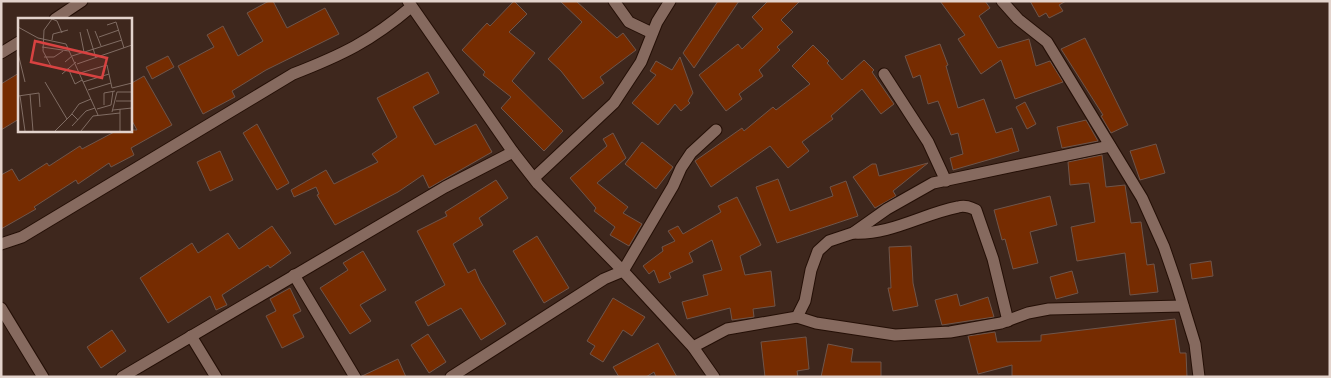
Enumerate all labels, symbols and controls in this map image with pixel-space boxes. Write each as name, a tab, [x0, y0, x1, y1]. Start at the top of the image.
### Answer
inset map	[18, 18, 131, 131]

